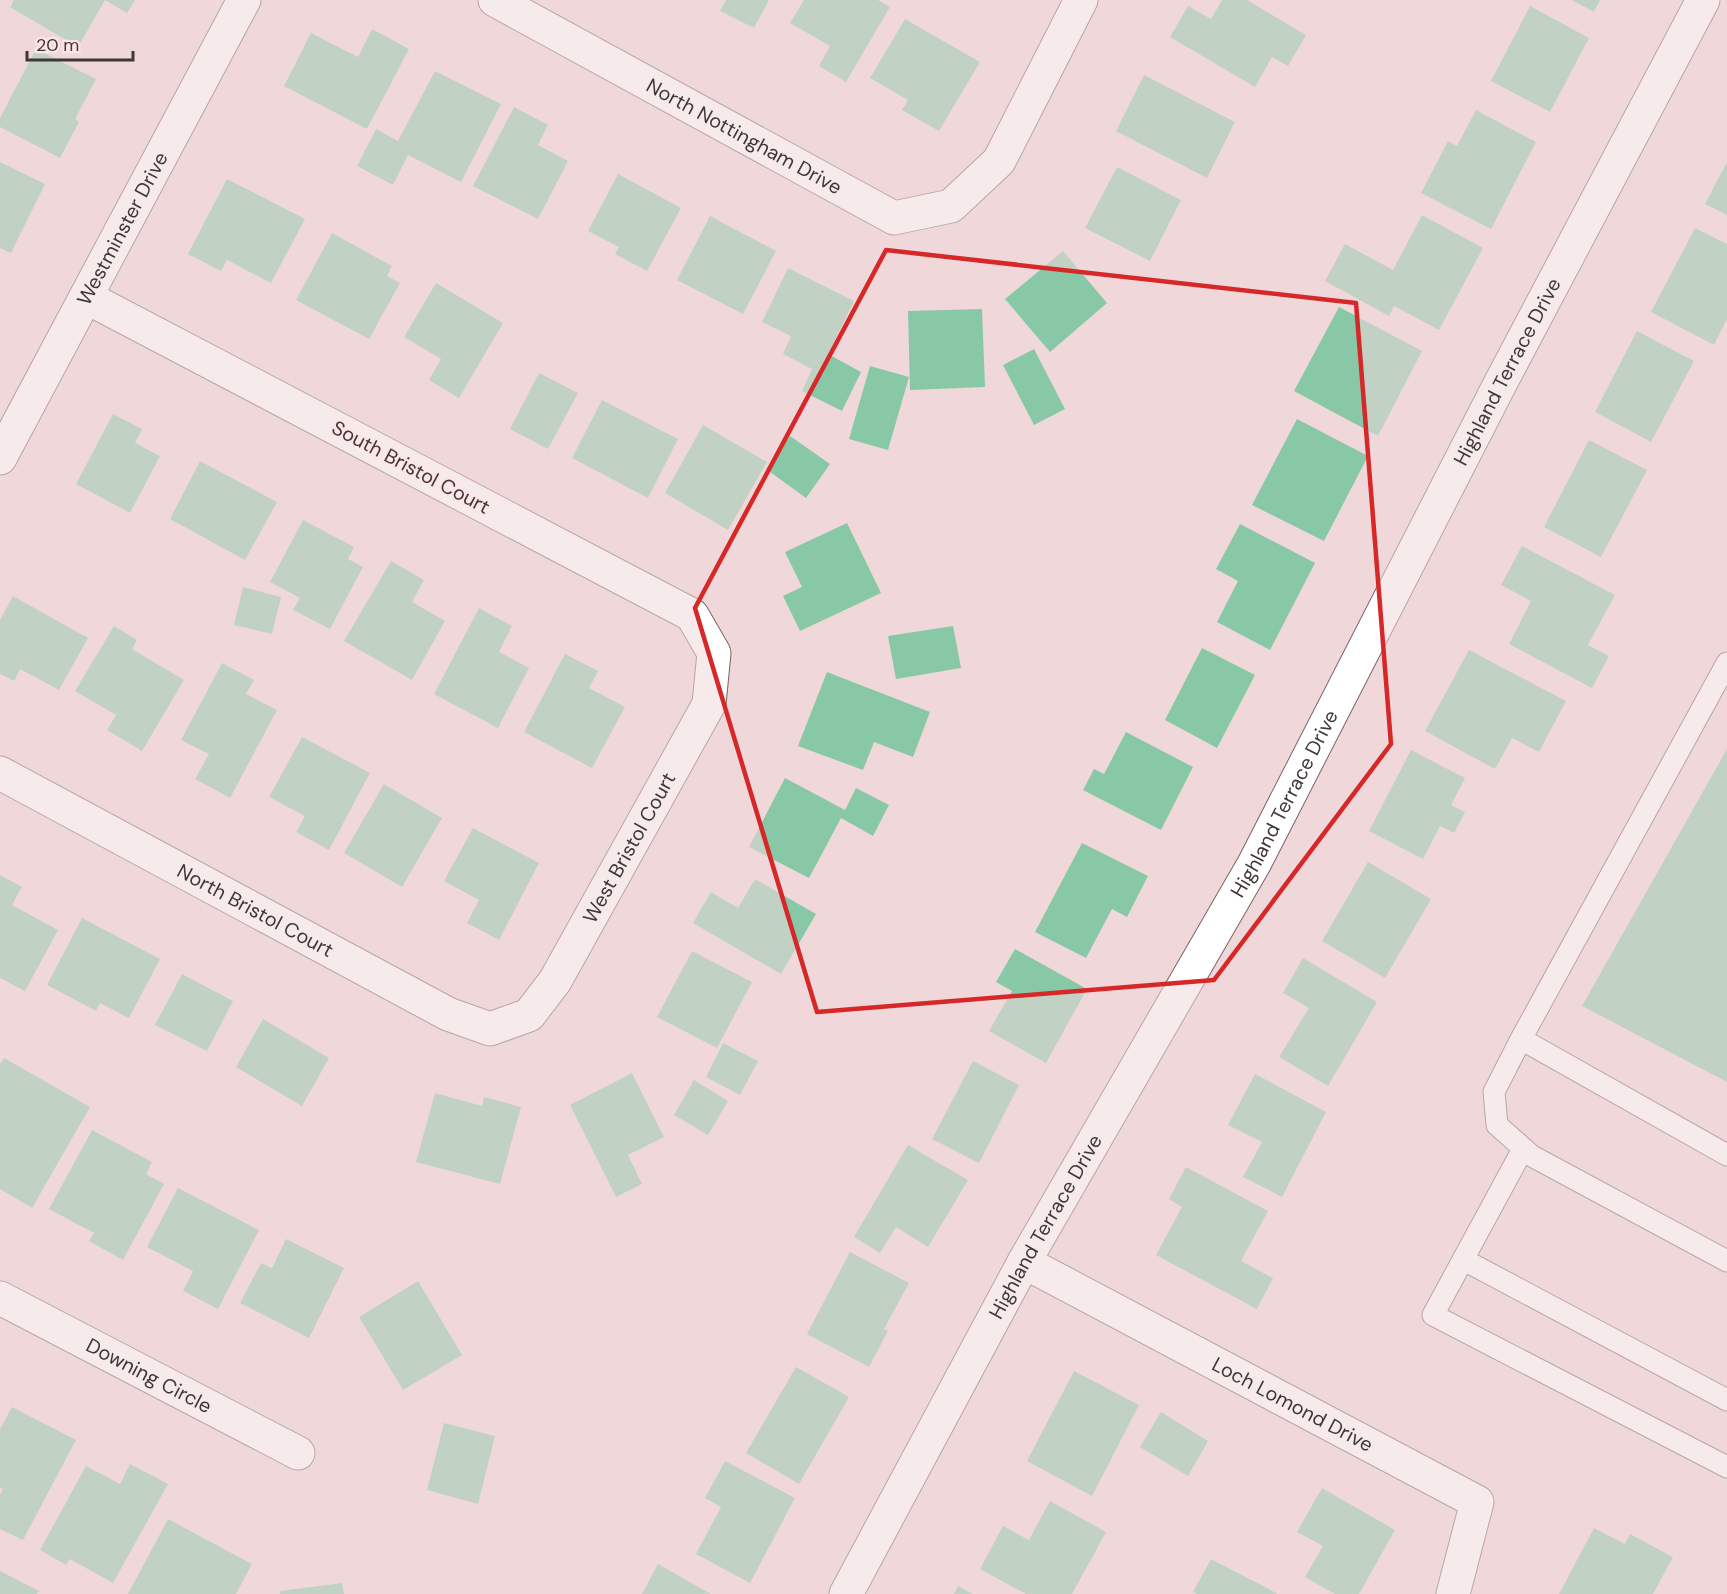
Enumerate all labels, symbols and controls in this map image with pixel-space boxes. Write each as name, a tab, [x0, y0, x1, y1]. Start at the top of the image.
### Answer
scale bar	[27, 24, 134, 62]
text: 20 m	[36, 33, 79, 57]
street label: North Nottingham Drive	[642, 72, 847, 200]
street label: Westminster Drive	[71, 147, 174, 310]
street label: Highland Terrace Drive	[1448, 273, 1567, 470]
street label: South Bristol Court	[327, 414, 495, 520]
street label: Highland Terrace Drive	[1225, 705, 1344, 902]
street label: West Bristol Court	[577, 768, 681, 928]
street label: North Bristol Court	[173, 858, 338, 963]
street label: Highland Terrace Drive	[983, 1130, 1108, 1323]
street label: Downing Circle	[82, 1332, 216, 1419]
street label: Loch Lomond Drive	[1208, 1351, 1378, 1458]

